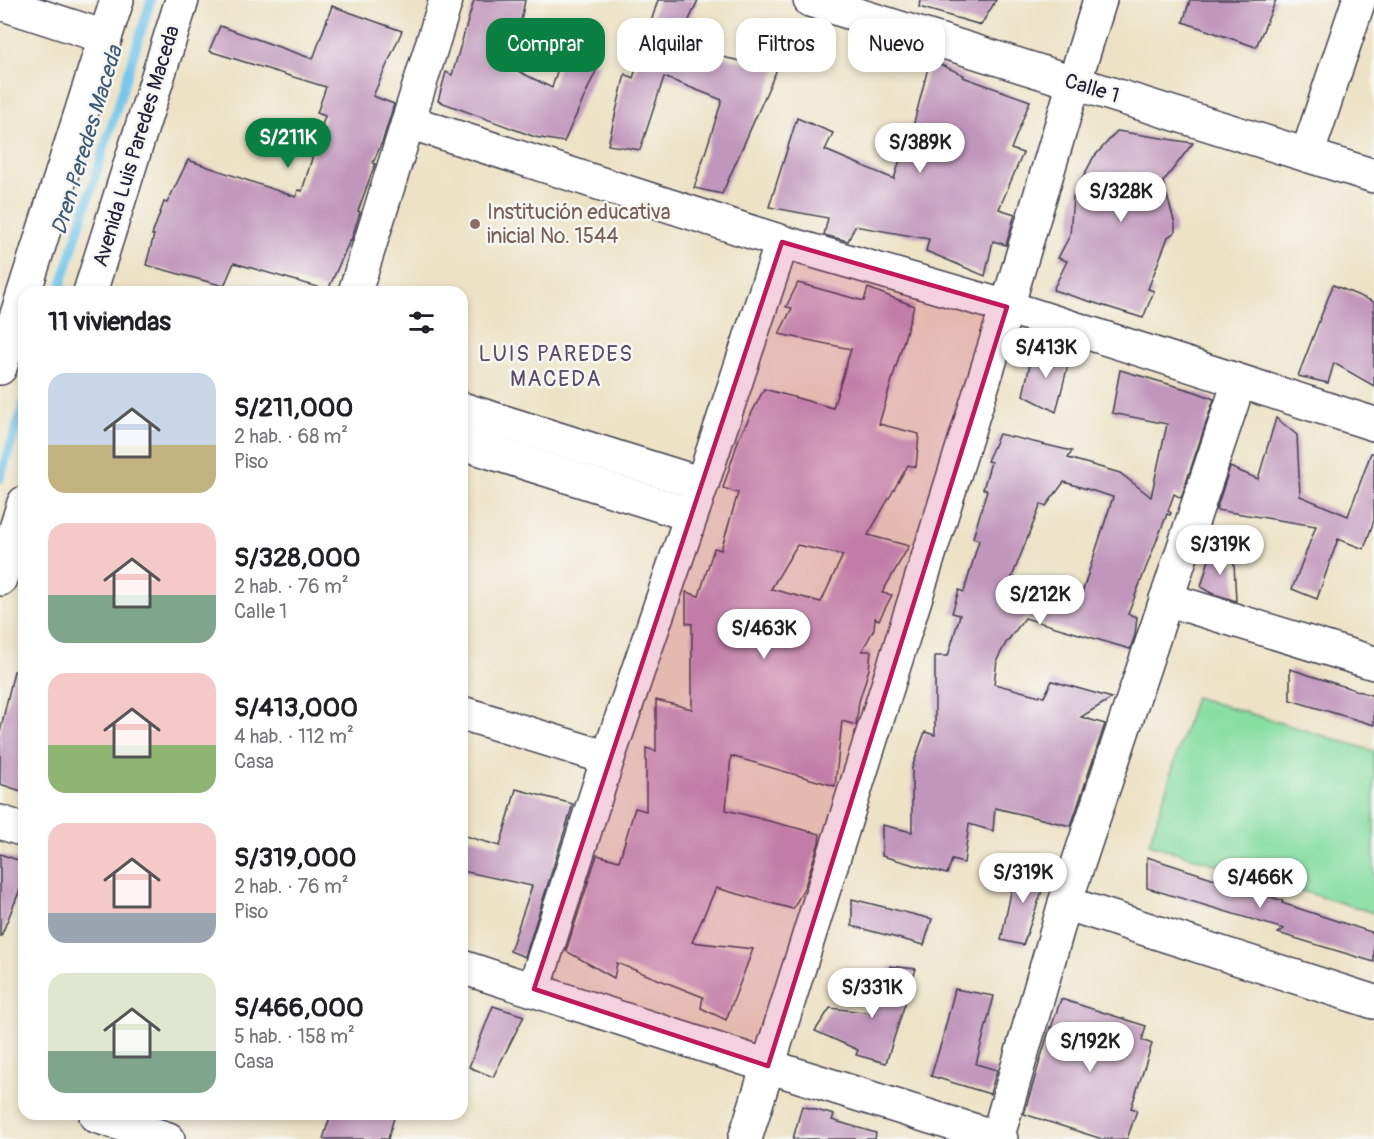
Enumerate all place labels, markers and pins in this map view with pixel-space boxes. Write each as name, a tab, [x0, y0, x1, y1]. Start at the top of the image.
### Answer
pin: S/211K	[239, 118, 337, 169]
pin: S/389K	[871, 123, 969, 174]
pin: S/328K	[1072, 172, 1170, 223]
place label: Institución educativa inicial No. 1544	[487, 199, 670, 250]
marker: Institución educativa inicial No. 1544	[468, 217, 482, 231]
pin: S/413K	[997, 328, 1095, 379]
pin: S/319K	[1171, 525, 1269, 576]
pin: S/212K	[991, 575, 1089, 626]
pin: S/463K	[715, 609, 813, 660]
pin: S/319K	[974, 853, 1072, 904]
pin: S/466K	[1211, 858, 1309, 909]
pin: S/331K	[823, 968, 921, 1019]
pin: S/192K	[1041, 1022, 1139, 1073]

